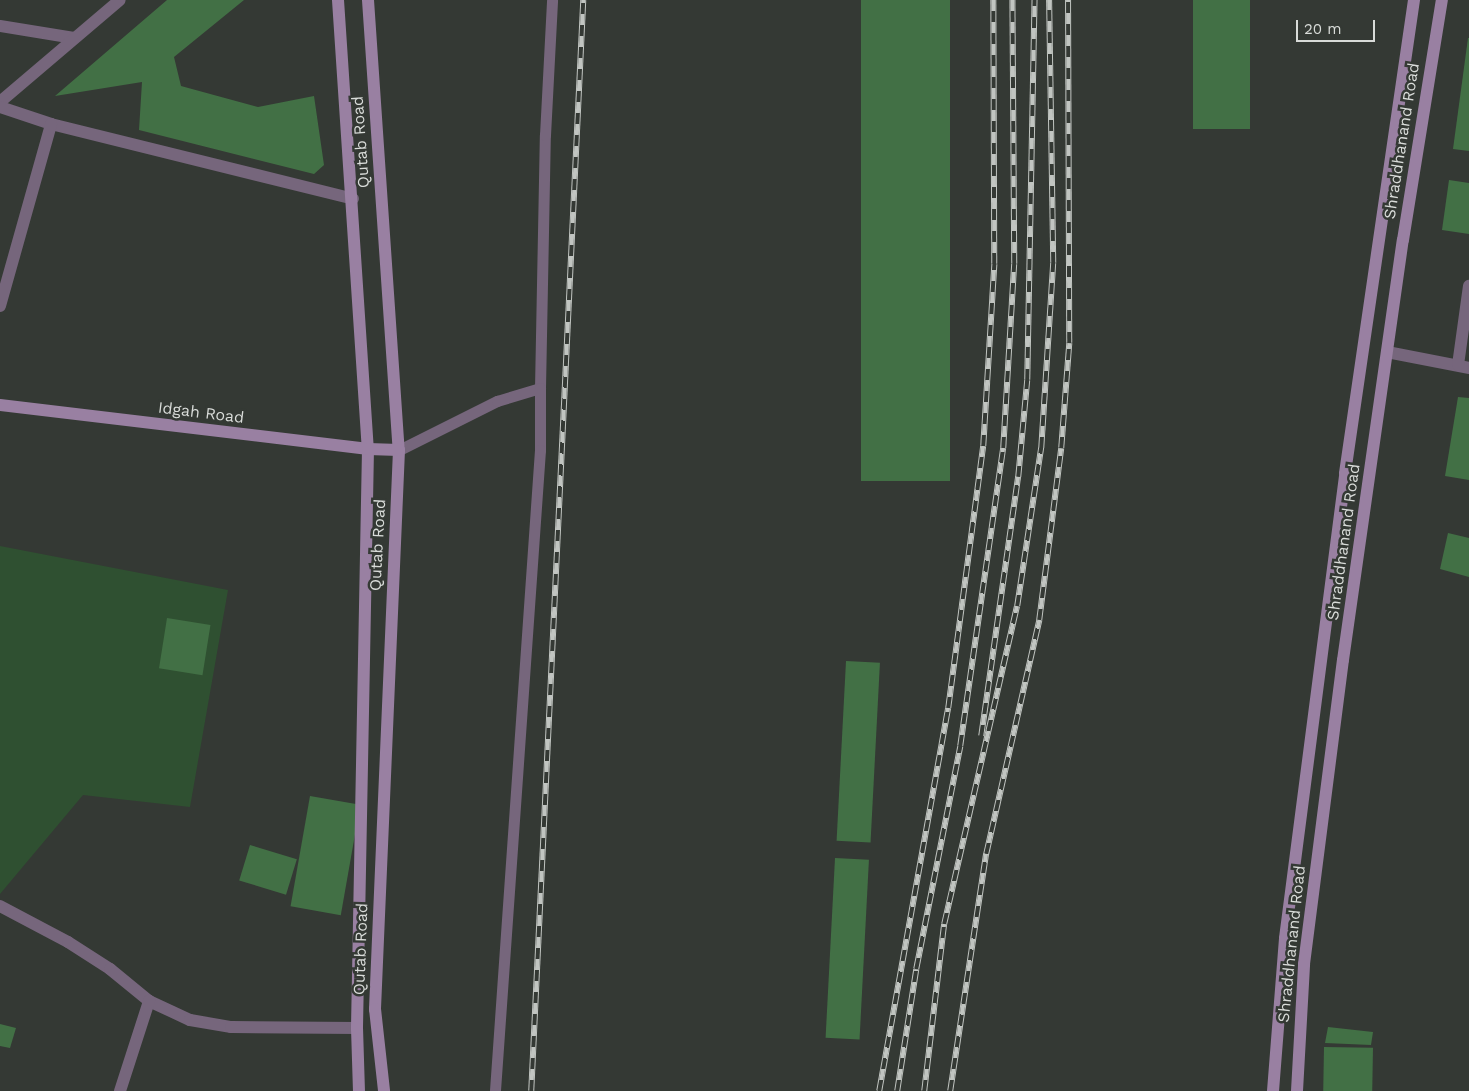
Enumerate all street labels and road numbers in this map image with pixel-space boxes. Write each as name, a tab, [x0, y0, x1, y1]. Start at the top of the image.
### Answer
street label: Shraddhanand Road	[1380, 61, 1424, 221]
street label: Qutab Road	[348, 95, 374, 189]
street label: Idgah Road	[157, 398, 245, 428]
street label: Shraddhanand Road	[1324, 462, 1364, 622]
street label: Qutab Road	[366, 498, 390, 592]
street label: Shraddhanand Road	[1274, 864, 1310, 1024]
street label: Qutab Road	[350, 903, 372, 995]

